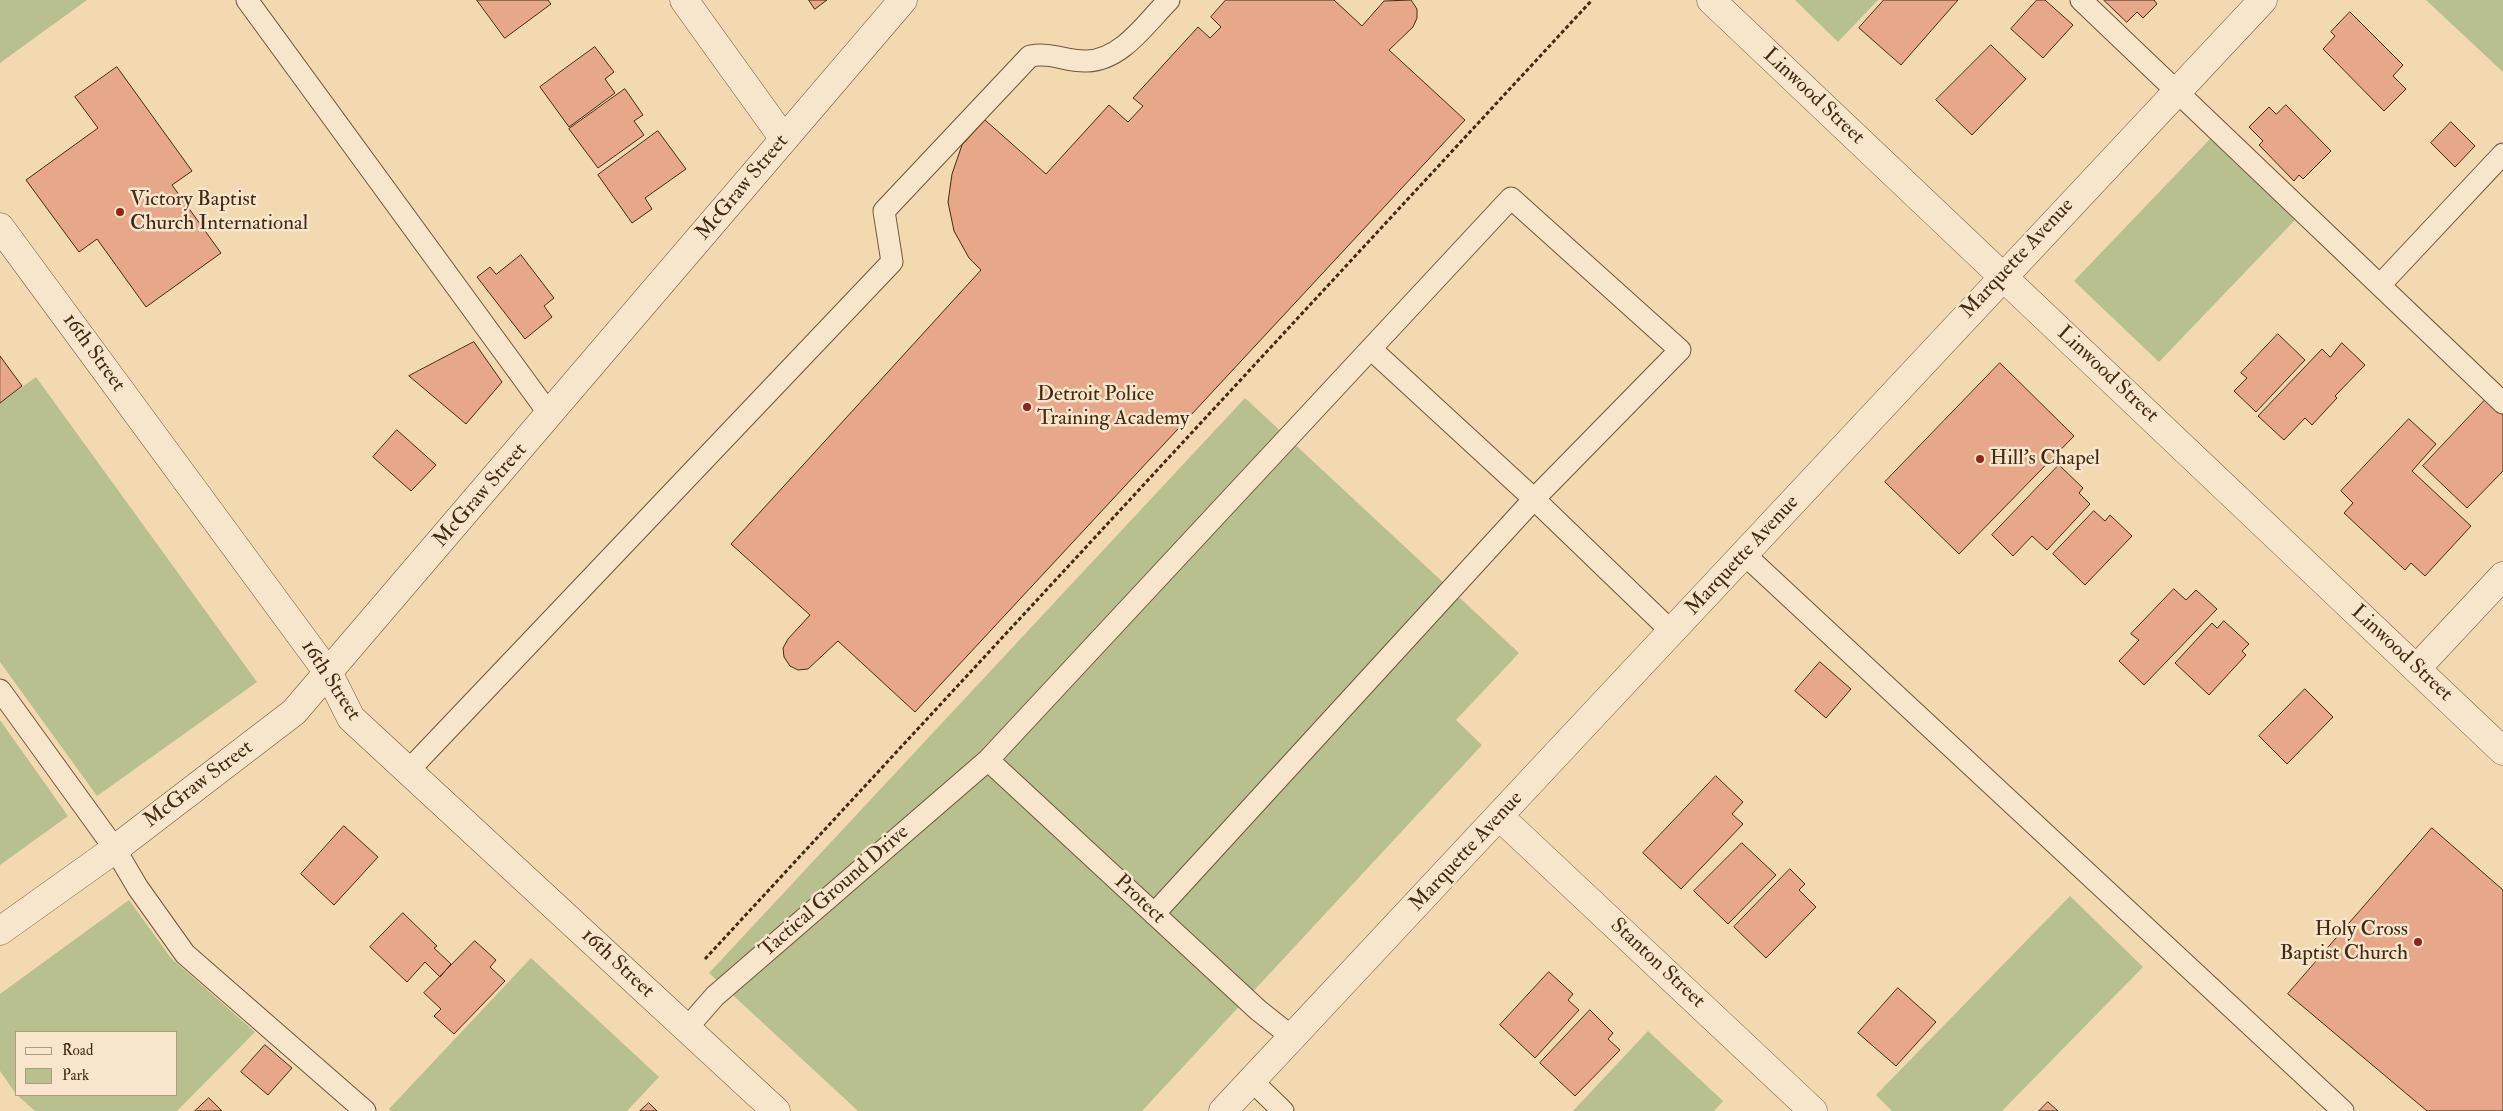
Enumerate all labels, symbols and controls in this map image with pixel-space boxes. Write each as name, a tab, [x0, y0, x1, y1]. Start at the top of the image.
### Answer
street label: Linwood Street	[1757, 44, 1869, 150]
street label: McGraw Street	[691, 130, 795, 246]
place label: Victory Baptist Church International	[130, 187, 308, 237]
street label: Marquette Avenue	[1956, 194, 2080, 324]
marker: Victory Baptist Church International	[114, 206, 126, 218]
street label: 16th Street	[56, 309, 130, 397]
street label: Linwood Street	[2051, 322, 2163, 428]
place label: Detroit Police Training Academy	[1037, 382, 1189, 432]
marker: Detroit Police Training Academy	[1021, 401, 1033, 413]
street label: McGraw Street	[429, 439, 533, 553]
place label: Hill's Chapel	[1990, 446, 2100, 472]
marker: Hill's Chapel	[1974, 453, 1986, 465]
street label: Marquette Avenue	[1681, 491, 1805, 621]
street label: Linwood Street	[2345, 601, 2457, 707]
street label: 16th Street	[295, 636, 365, 726]
street label: McGraw Street	[139, 736, 259, 834]
street label: Marquette Avenue	[1405, 787, 1529, 917]
street label: Tactical Ground Drive	[755, 820, 915, 964]
street label: Protect	[1108, 870, 1170, 930]
street label: Stanton Street	[1604, 914, 1710, 1014]
place label: Holy Cross Baptist Church	[2280, 917, 2408, 967]
street label: 16th Street	[575, 924, 659, 1004]
marker: Holy Cross Baptist Church	[2412, 936, 2424, 948]
legend	[15, 1031, 178, 1096]
text: Road	[62, 1041, 93, 1060]
text: Park	[62, 1066, 89, 1085]

